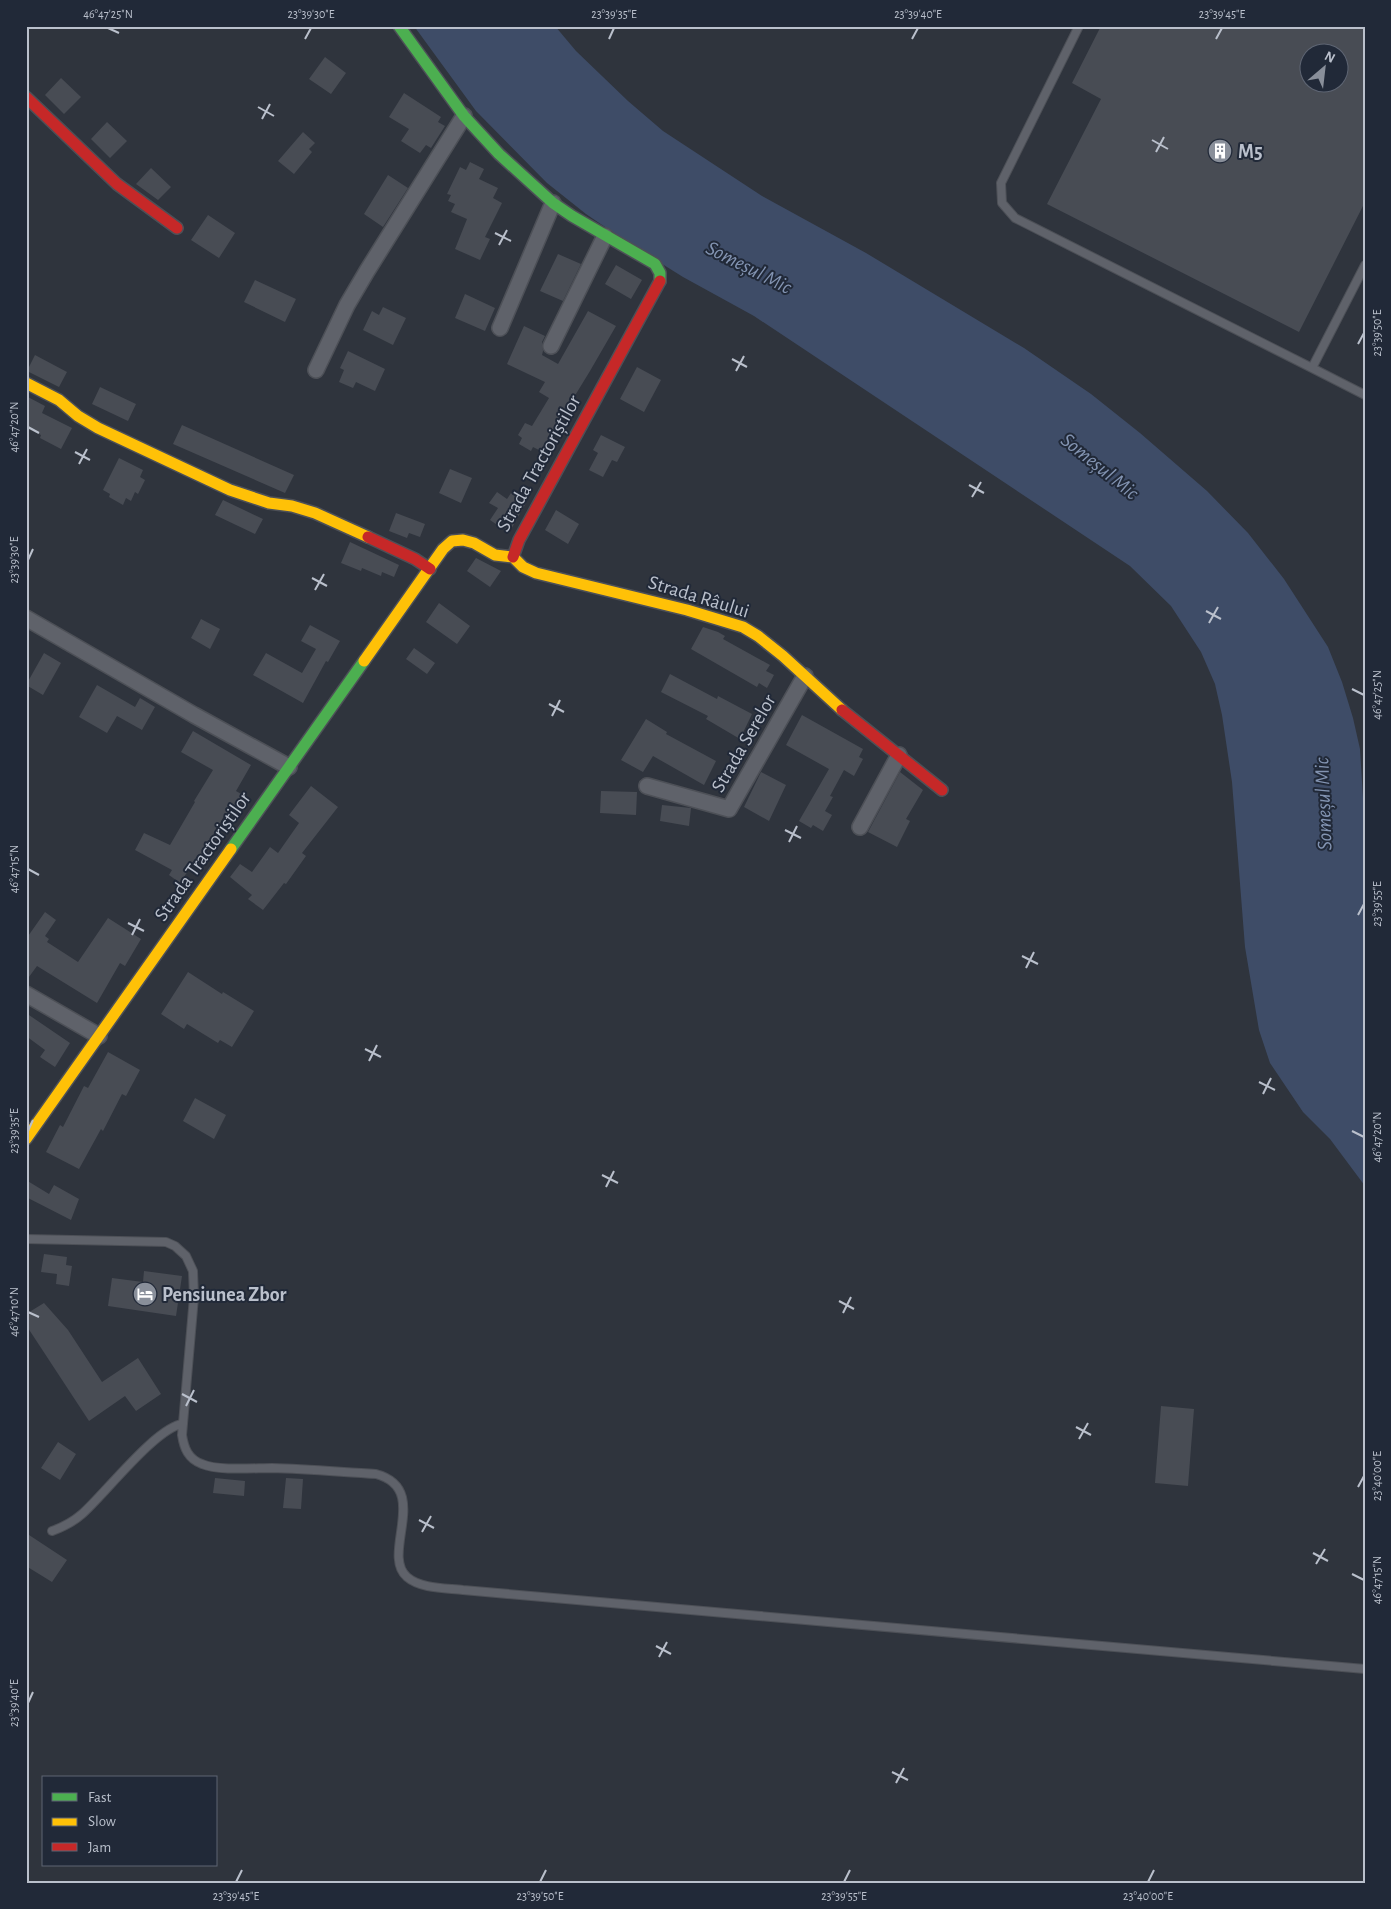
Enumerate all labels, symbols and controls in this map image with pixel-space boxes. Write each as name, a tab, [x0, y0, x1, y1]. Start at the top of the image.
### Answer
text: 46°47'25"N	[83, 8, 133, 20]
text: 23°39'30"E	[288, 8, 335, 20]
text: 23°39'35"E	[591, 8, 637, 20]
text: 23°39'40"E	[894, 8, 942, 20]
text: 23°39'45"E	[1199, 8, 1245, 20]
north arrow	[1298, 42, 1348, 92]
text: N	[1322, 49, 1337, 66]
building icon: M5	[1207, 138, 1233, 164]
place label: M5	[1238, 142, 1263, 162]
water label: Someșul Mic	[702, 237, 796, 300]
text: 23°39'50"E	[1371, 309, 1383, 357]
street label: Strada Tractoriștilor	[493, 391, 586, 536]
text: 46°47'20"N	[8, 401, 20, 453]
water label: Someșul Mic	[1056, 429, 1143, 506]
text: 23°39'30"E	[8, 536, 20, 583]
street label: Strada Râului	[646, 572, 752, 622]
text: 46°47'25"N	[1371, 670, 1383, 720]
street label: Strada Serelor	[708, 691, 780, 796]
water label: Someșul Mic	[1311, 756, 1338, 851]
street label: Strada Tractoriștilor	[151, 788, 256, 925]
text: 46°47'15"N	[8, 845, 20, 893]
text: 23°39'55"E	[1371, 881, 1383, 927]
text: 23°39'35"E	[8, 1108, 20, 1154]
text: 46°47'20"N	[1371, 1111, 1383, 1163]
hotel icon: Pensiunea Zbor	[132, 1281, 158, 1307]
place label: Pensiunea Zbor	[162, 1285, 286, 1305]
text: 46°47'10"N	[8, 1287, 20, 1337]
text: 23°40'00"E	[1371, 1451, 1383, 1501]
text: 46°47'15"N	[1371, 1556, 1383, 1604]
text: 23°39'40"E	[8, 1679, 20, 1727]
legend	[42, 1776, 218, 1866]
text: Fast	[88, 1790, 112, 1805]
text: Slow	[88, 1814, 116, 1829]
text: Jam	[88, 1840, 111, 1855]
text: 23°39'45"E	[213, 1890, 259, 1902]
text: 23°39'50"E	[517, 1890, 564, 1902]
text: 23°39'55"E	[821, 1890, 867, 1902]
text: 23°40'00"E	[1123, 1890, 1173, 1902]

